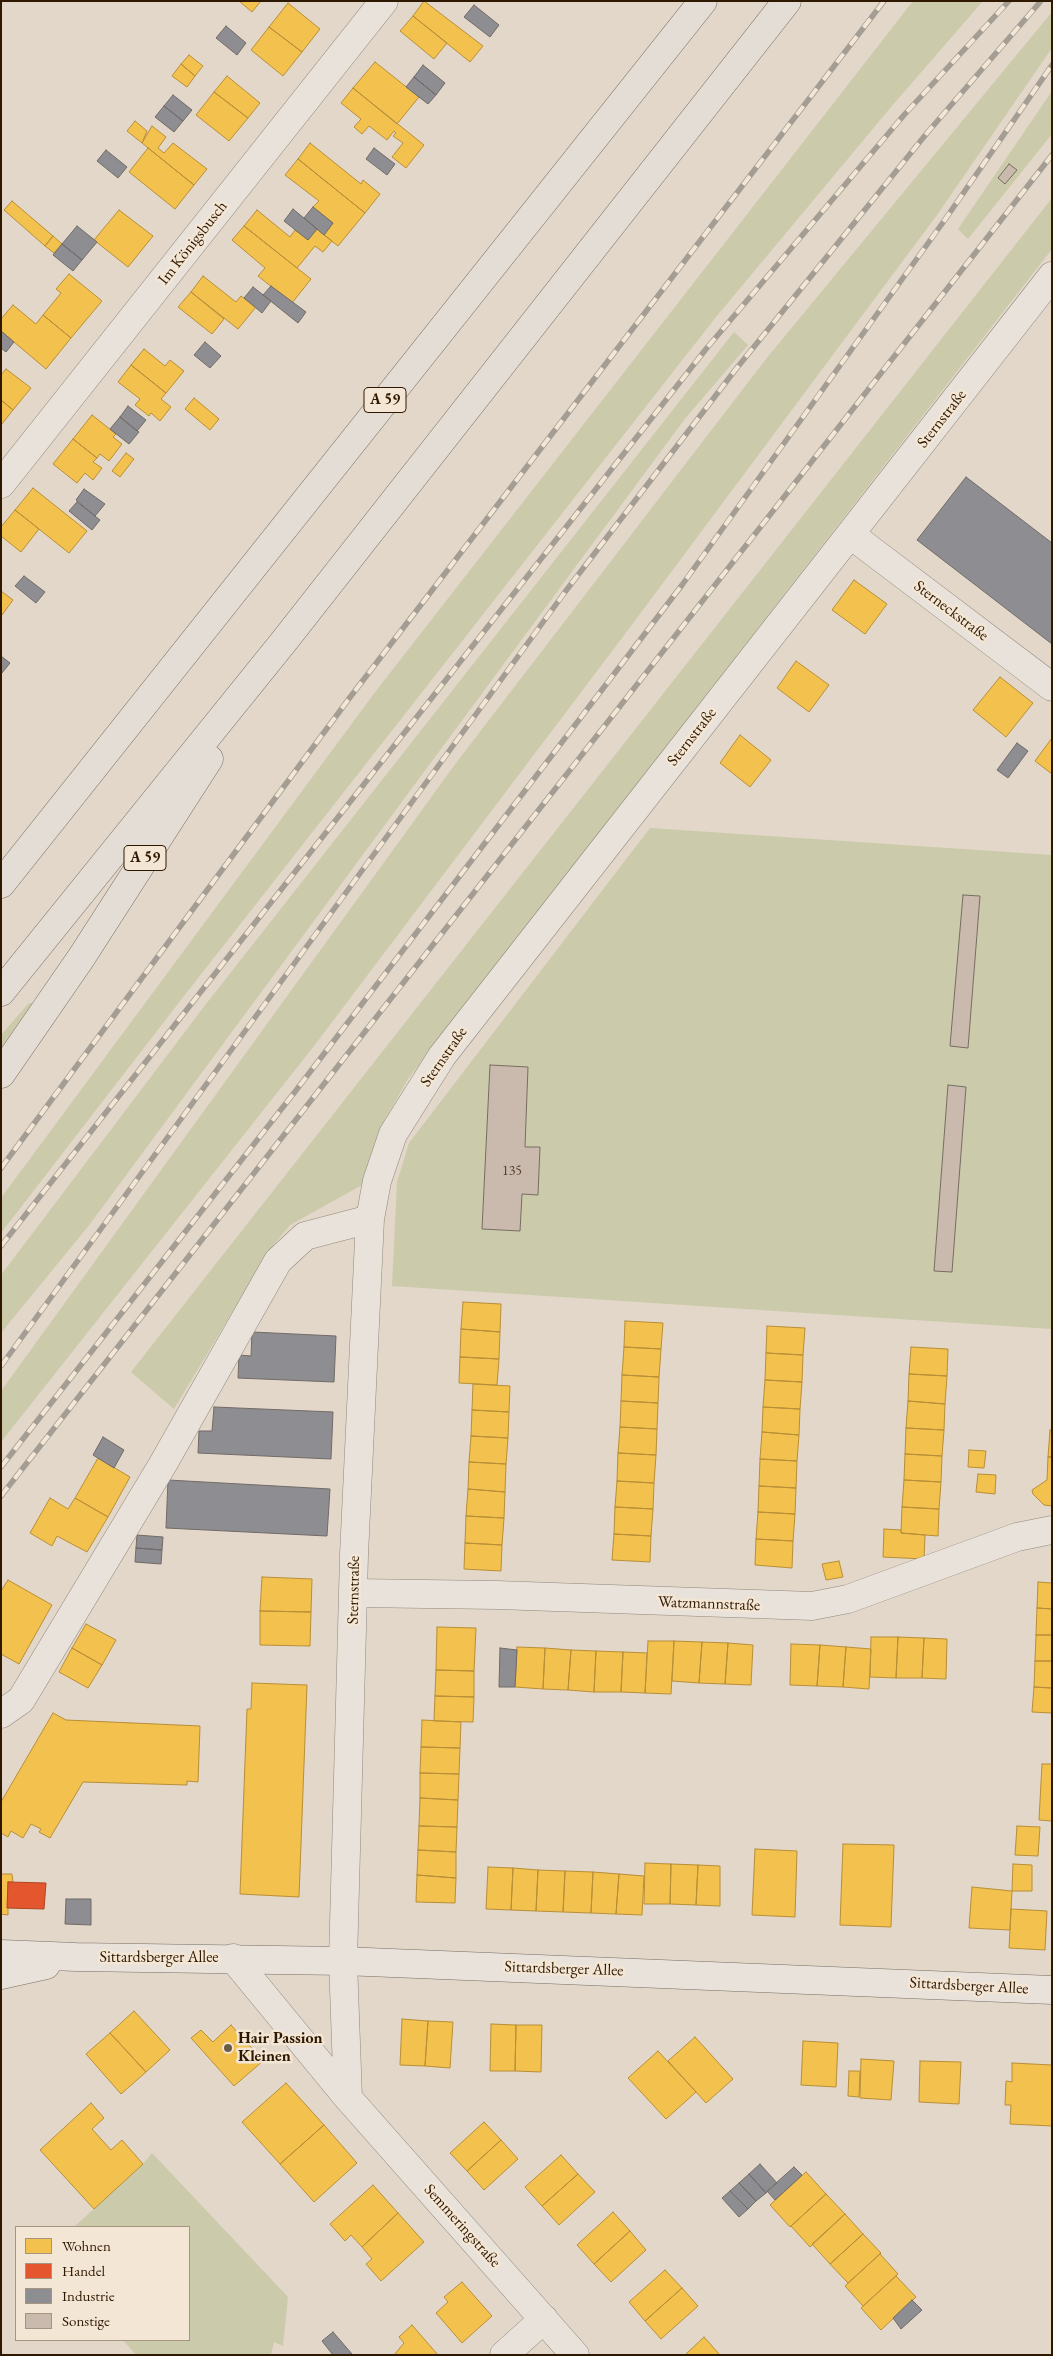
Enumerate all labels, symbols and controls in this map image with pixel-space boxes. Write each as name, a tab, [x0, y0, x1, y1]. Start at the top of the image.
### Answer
street label: Im Königsbusch	[154, 197, 232, 289]
street label: Sternstraße	[913, 386, 971, 452]
road number: A 59	[364, 388, 406, 412]
street label: Sterneckstraße	[910, 577, 992, 645]
street label: Sternstraße	[663, 704, 721, 770]
road number: A 59	[124, 846, 166, 870]
street label: Sternstraße	[416, 1023, 472, 1091]
house number: 135	[502, 1163, 522, 1179]
street label: Sternstraße	[344, 1555, 364, 1625]
street label: Watzmannstraße	[657, 1593, 761, 1615]
street label: Sittardsberger Allee	[99, 1948, 219, 1968]
street label: Sittardsberger Allee	[504, 1957, 624, 1981]
street label: Sittardsberger Allee	[909, 1973, 1029, 1999]
place label: Hair Passion Kleinen	[238, 2029, 323, 2067]
marker: Hair Passion Kleinen	[222, 2042, 234, 2054]
street label: Semmeringstraße	[419, 2180, 505, 2272]
legend	[15, 2226, 190, 2341]
text: Wohnen	[62, 2236, 111, 2255]
text: Handel	[62, 2261, 105, 2280]
text: Industrie	[62, 2286, 115, 2305]
text: Sonstige	[62, 2311, 110, 2330]

